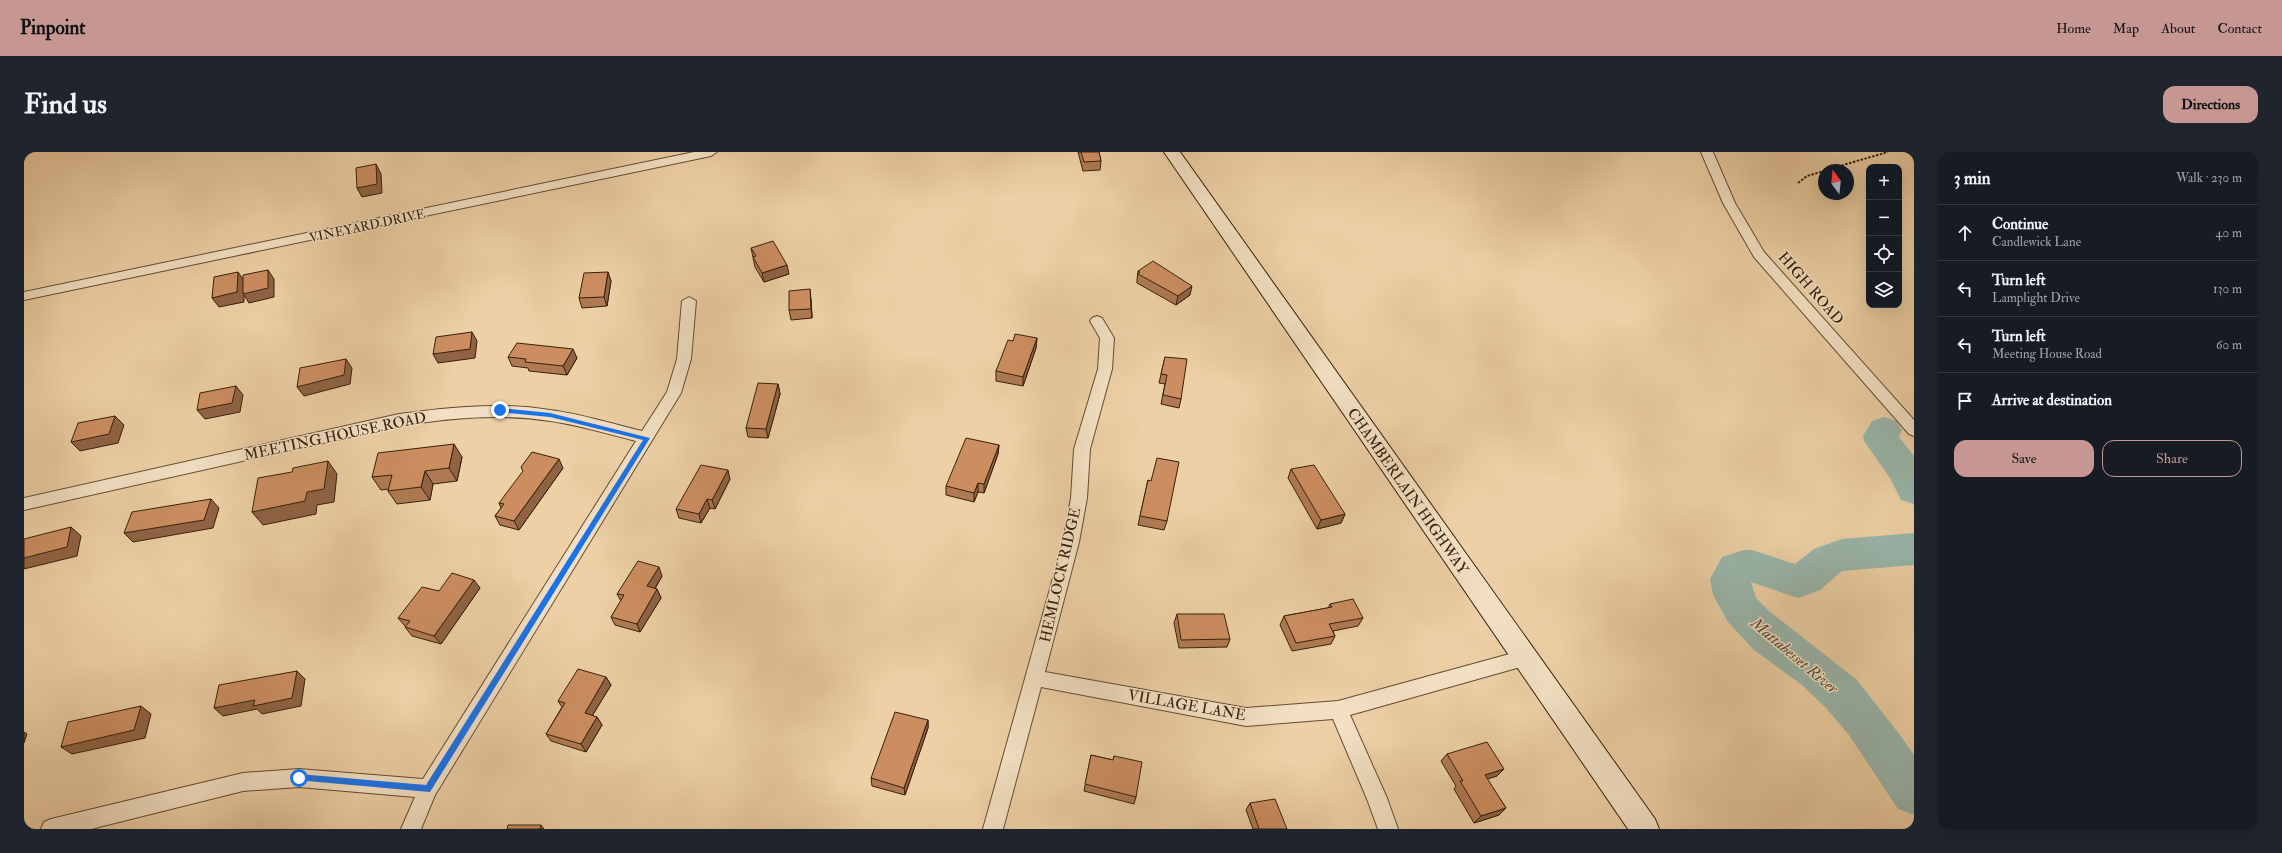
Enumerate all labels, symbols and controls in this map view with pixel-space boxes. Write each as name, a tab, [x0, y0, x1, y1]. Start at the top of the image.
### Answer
text: Pinpoint	[20, 16, 85, 40]
text: Home	[2056, 20, 2091, 37]
text: Map	[2113, 20, 2139, 37]
text: About	[2161, 20, 2195, 37]
text: Contact	[2217, 20, 2262, 37]
button: Directions	[2163, 86, 2258, 123]
text: Find us	[24, 87, 107, 122]
north arrow	[1818, 164, 1854, 200]
map controls	[1866, 164, 1902, 308]
button: +	[1866, 164, 1902, 200]
text: 3 min	[1954, 168, 1991, 189]
text: Walk · 230 m	[2176, 170, 2242, 186]
button: −	[1866, 200, 1902, 236]
street label: VINEYARD DRIVE	[308, 206, 427, 246]
text: Continue	[1992, 215, 2048, 234]
icon: ahead	[1954, 222, 1976, 244]
text: 40 m	[2216, 225, 2242, 241]
text: Candlewick Lane	[1992, 234, 2081, 250]
button: locate	[1866, 236, 1902, 272]
street label: HIGH ROAD	[1774, 248, 1847, 329]
text: Turn left	[1992, 271, 2046, 290]
button: layers	[1866, 272, 1902, 308]
icon: left	[1954, 278, 1976, 300]
text: 130 m	[2213, 281, 2242, 297]
text: Lamplight Drive	[1992, 290, 2080, 306]
text: Turn left	[1992, 327, 2046, 346]
icon: left	[1954, 334, 1976, 356]
text: 60 m	[2216, 337, 2242, 353]
text: Meeting House Road	[1992, 346, 2102, 362]
icon: arrive	[1954, 390, 1976, 412]
text: Arrive at destination	[1992, 391, 2112, 410]
route end	[491, 401, 509, 419]
street label: CHAMBERLAIN HIGHWAY	[1343, 404, 1473, 579]
street label: MEETING HOUSE ROAD	[242, 408, 428, 465]
button: Save	[1954, 440, 2094, 477]
button: Share	[2102, 440, 2242, 477]
street label: HEMLOCK RIDGE	[1036, 506, 1085, 644]
water label: Mattabesset River	[1746, 613, 1843, 699]
street label: VILLAGE LANE	[1126, 686, 1248, 725]
route start	[290, 769, 308, 787]

